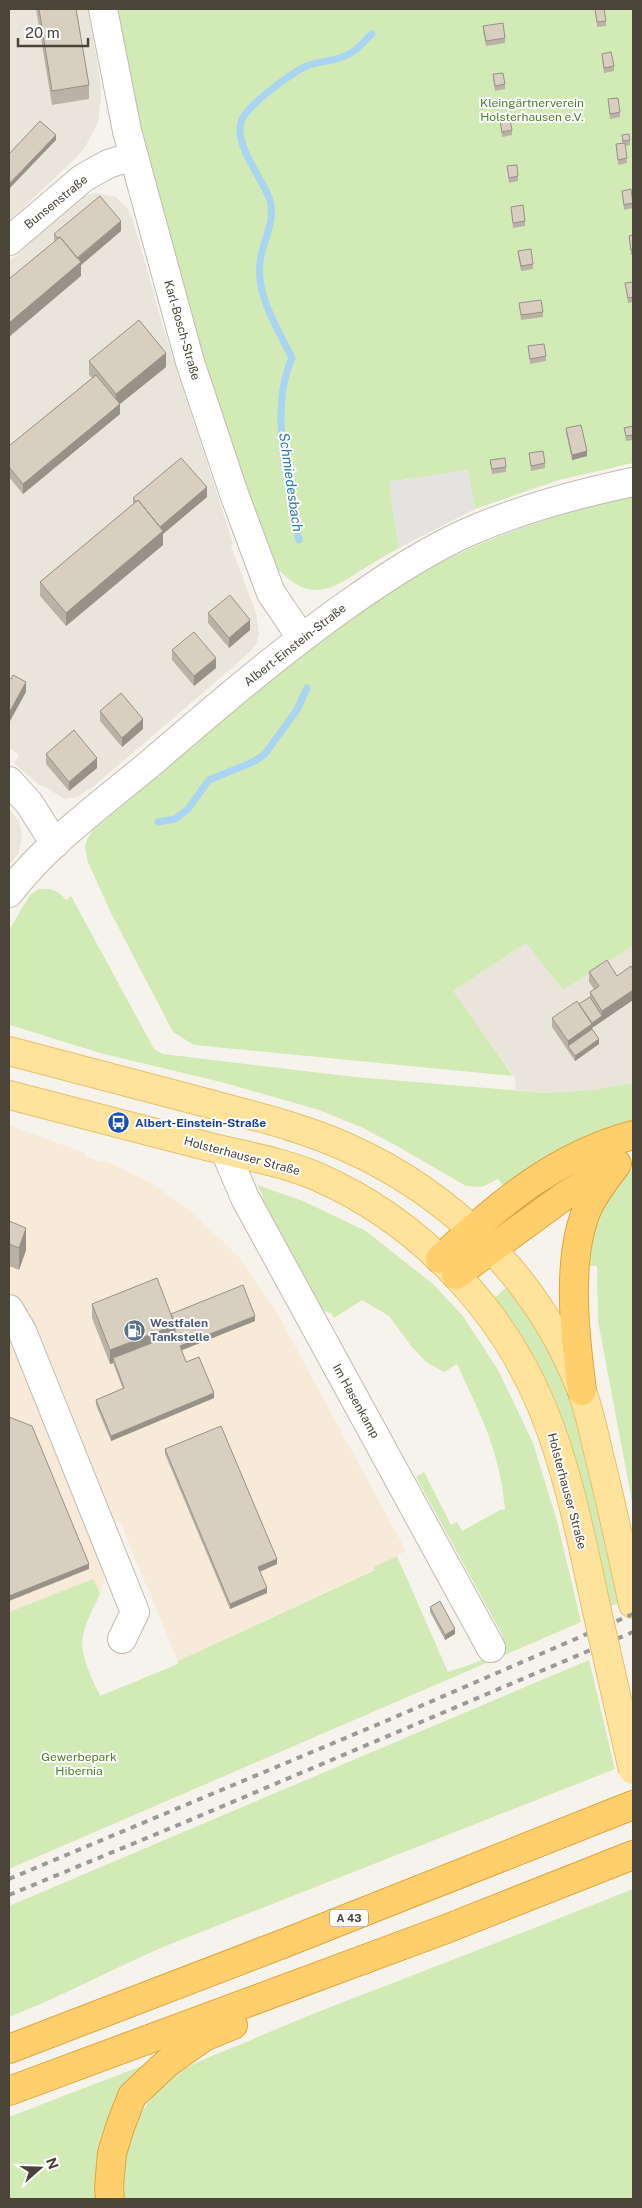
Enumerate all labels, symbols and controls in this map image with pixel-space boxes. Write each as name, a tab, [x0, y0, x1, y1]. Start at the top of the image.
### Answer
scale bar	[18, 15, 88, 47]
text: 20 m	[25, 24, 60, 41]
park label: Kleingärtnerverein Holsterhausen e.V.	[480, 96, 584, 124]
street label: Bunsenstraße	[22, 172, 91, 232]
street label: Karl-Bosch-Straße	[161, 278, 203, 382]
water label: Schmiedesbach	[276, 431, 306, 533]
street label: Albert-Einstein-Straße	[241, 601, 349, 689]
bus stop icon: Albert-Einstein-Straße	[107, 1111, 131, 1135]
place label: Albert-Einstein-Straße	[135, 1116, 266, 1130]
street label: Holsterhauser Straße	[182, 1134, 302, 1178]
place label: Westfalen Tankstelle	[150, 1316, 210, 1344]
fuel station icon: Westfalen Tankstelle	[122, 1318, 146, 1342]
street label: Im Hasenkamp	[330, 1361, 382, 1441]
street label: Holsterhauser Straße	[545, 1431, 589, 1551]
park label: Gewerbepark Hibernia	[41, 1750, 117, 1778]
road number: A 43	[330, 1910, 368, 1926]
north arrow	[15, 2143, 65, 2193]
text: N	[43, 2156, 62, 2171]

